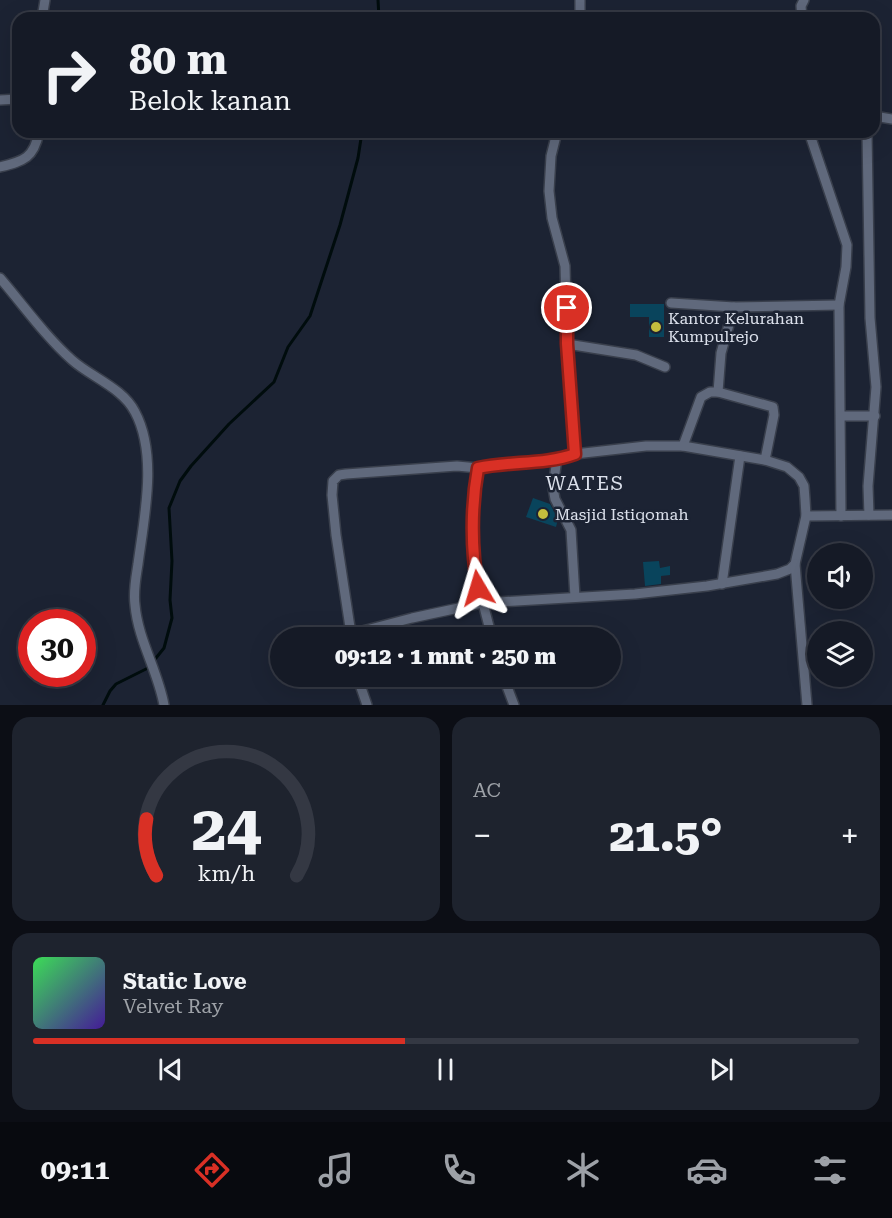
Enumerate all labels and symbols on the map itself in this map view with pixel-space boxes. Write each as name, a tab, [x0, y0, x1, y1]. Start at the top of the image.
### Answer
pin	[541, 282, 592, 333]
place label: Kantor Kelurahan Kumpulrejo	[668, 309, 804, 346]
marker: Kantor Kelurahan Kumpulrejo	[649, 320, 663, 334]
district label: WATES	[545, 471, 625, 495]
place label: Masjid Istiqomah	[555, 505, 689, 524]
marker: Masjid Istiqomah	[536, 507, 550, 521]
position arrow	[446, 556, 510, 620]
speed limit sign: 30	[18, 609, 96, 687]

